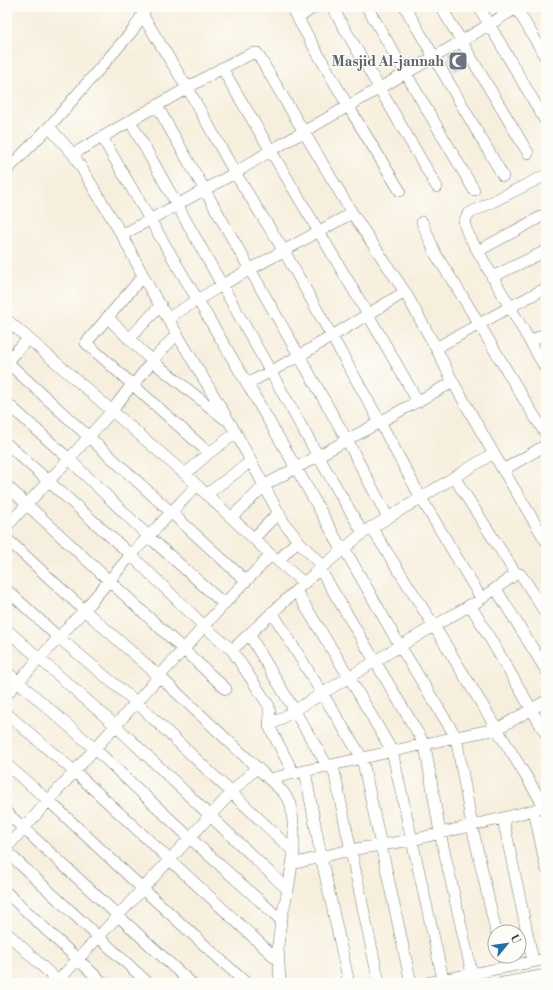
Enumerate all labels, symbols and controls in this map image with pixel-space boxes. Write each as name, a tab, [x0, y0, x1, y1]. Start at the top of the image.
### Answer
mosque icon: Masjid Al-jannah	[447, 50, 469, 72]
place label: Masjid Al-jannah	[332, 53, 444, 71]
north arrow	[487, 924, 527, 964]
text: U	[507, 933, 523, 947]

